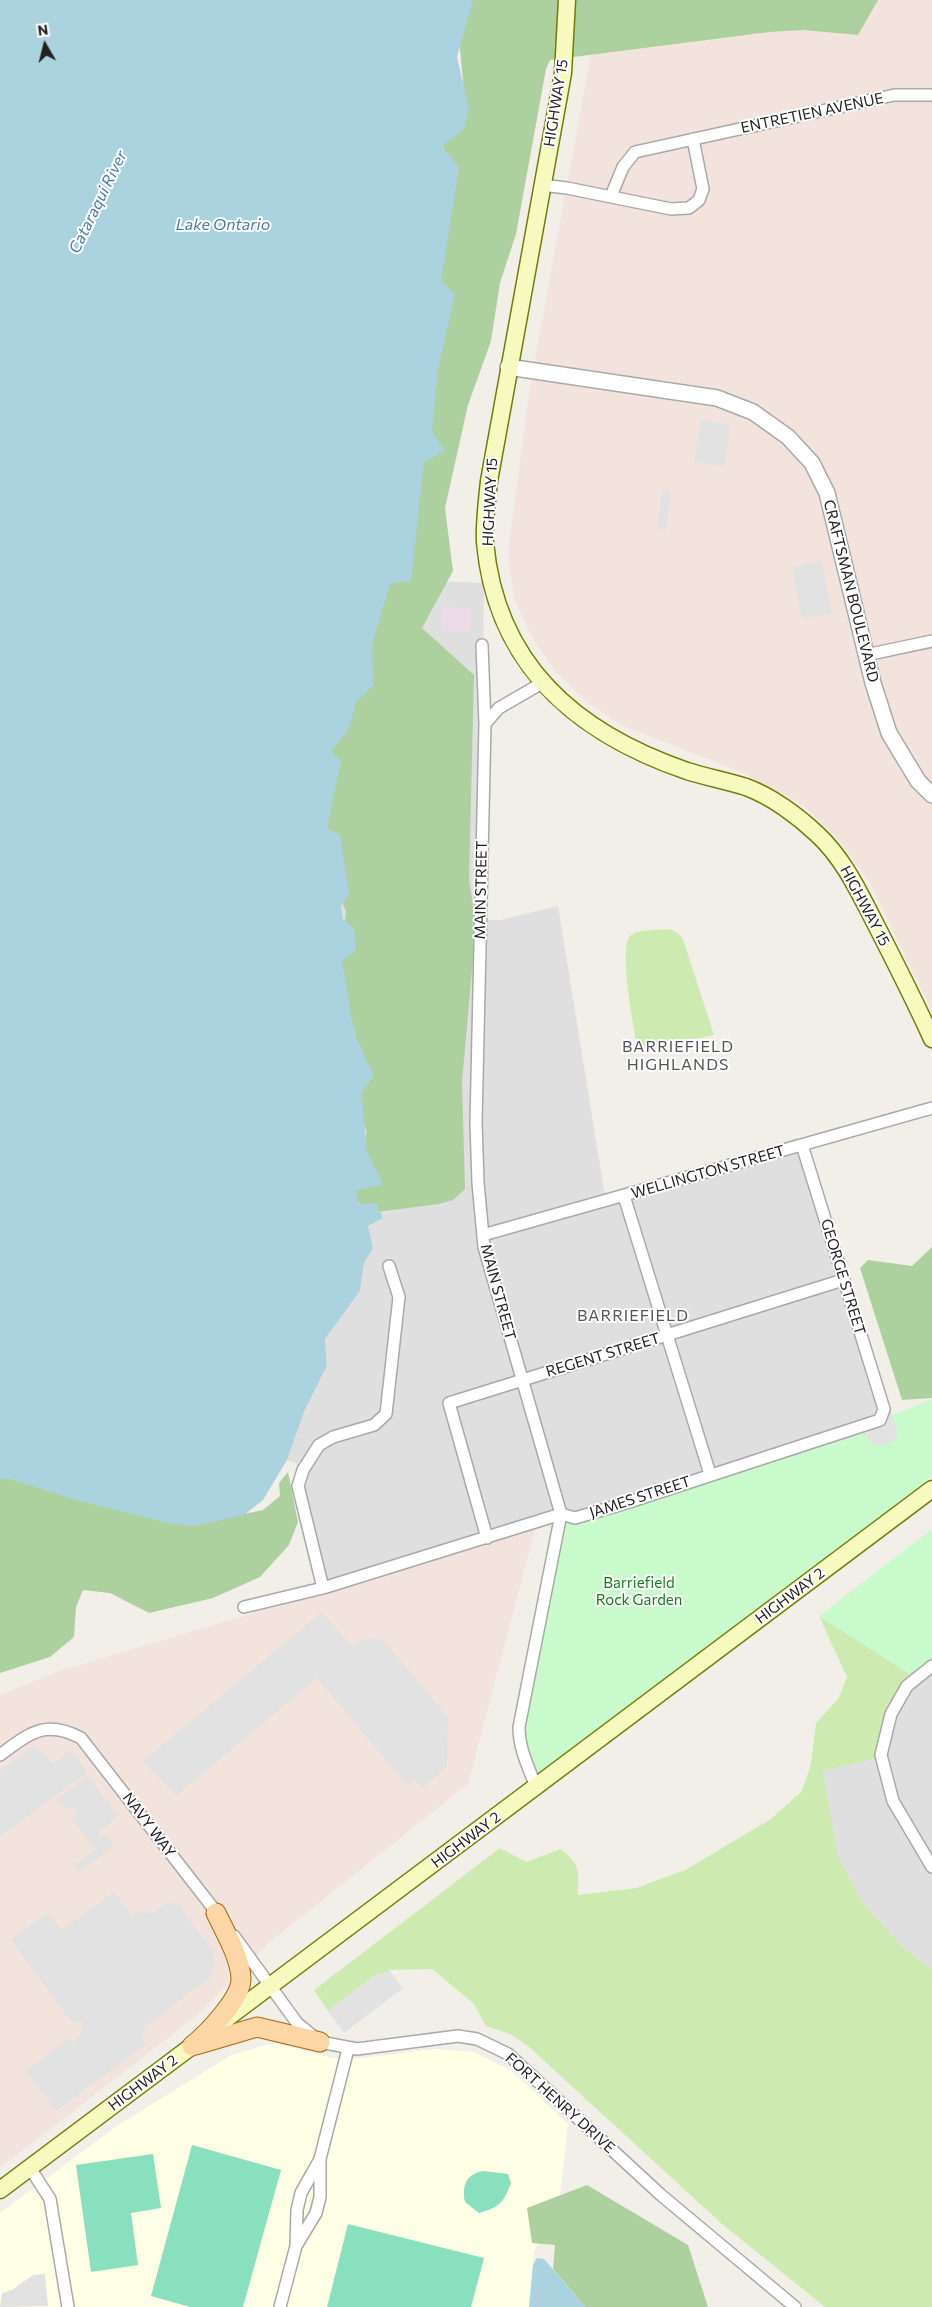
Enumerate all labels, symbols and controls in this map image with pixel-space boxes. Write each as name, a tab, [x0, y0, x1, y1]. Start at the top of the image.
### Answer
north arrow	[20, 20, 70, 70]
text: N	[36, 21, 49, 39]
street label: HIGHWAY 15	[540, 58, 572, 148]
street label: ENTRETIEN AVENUE	[739, 89, 885, 137]
water label: Cataraqui River	[65, 147, 131, 257]
water label: Lake Ontario	[176, 215, 270, 235]
street label: HIGHWAY 15	[479, 457, 501, 547]
street label: CRAFTSMAN BOULEVARD	[820, 498, 882, 684]
street label: MAIN STREET	[471, 840, 491, 940]
street label: HIGHWAY 15	[836, 863, 894, 949]
district label: BARRIEFIELD HIGHLANDS	[621, 1037, 735, 1075]
street label: WELLINGTON STREET	[629, 1141, 787, 1203]
street label: GEORGE STREET	[817, 1217, 869, 1337]
street label: MAIN STREET	[477, 1242, 519, 1342]
district label: BARRIEFIELD	[576, 1306, 690, 1326]
street label: REGENT STREET	[544, 1329, 662, 1381]
street label: JAMES STREET	[587, 1472, 693, 1522]
street label: HIGHWAY 2	[752, 1564, 828, 1628]
park label: Barriefield Rock Garden	[596, 1574, 682, 1609]
street label: NAVY WAY	[119, 1789, 179, 1861]
street label: HIGHWAY 2	[428, 1808, 504, 1872]
street label: FORT HENRY DRIVE	[501, 2049, 619, 2157]
street label: HIGHWAY 2	[105, 2051, 181, 2115]

